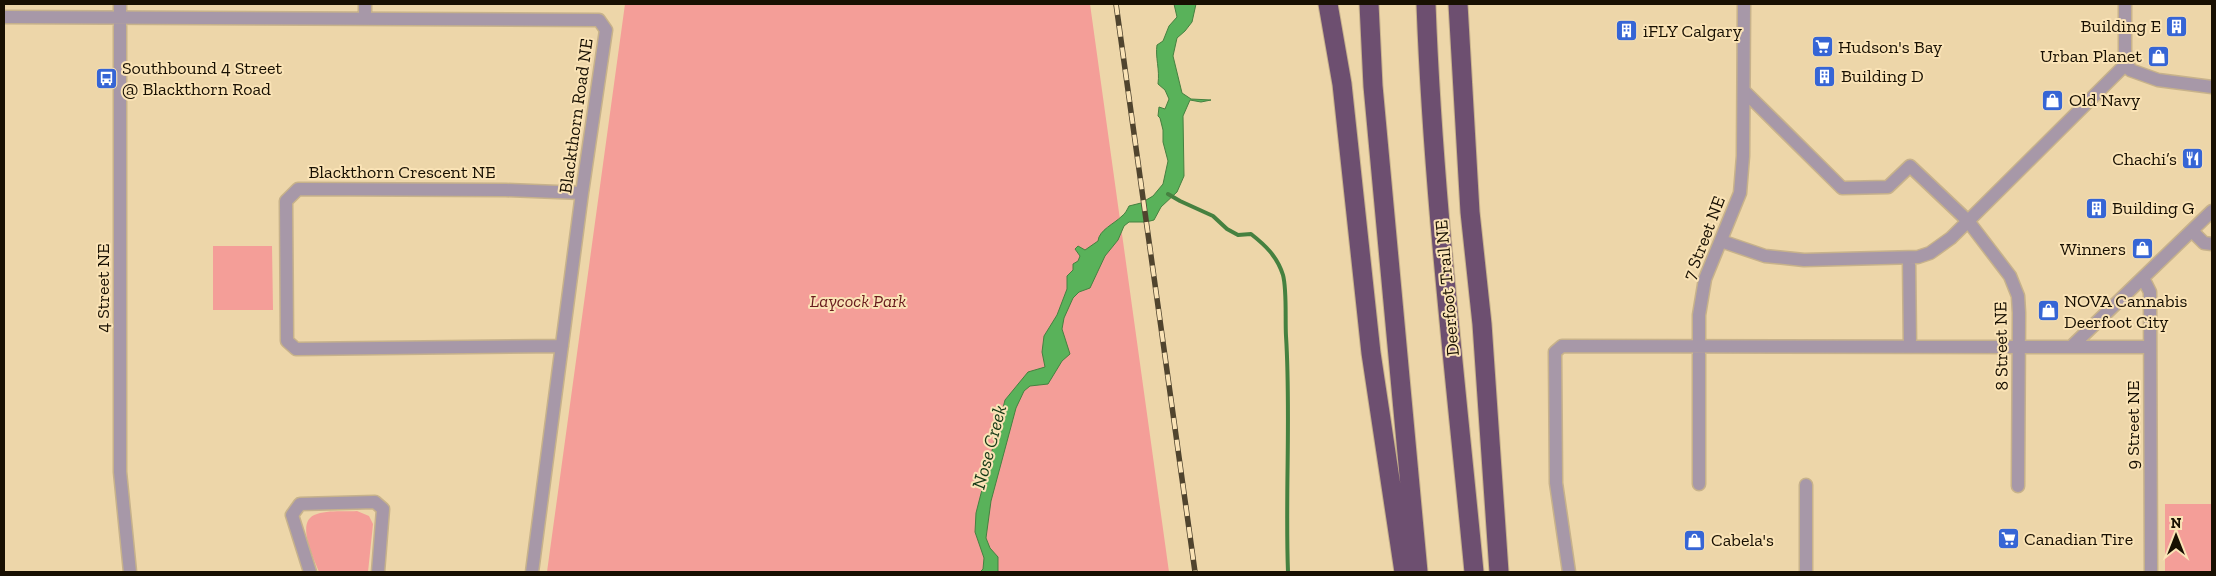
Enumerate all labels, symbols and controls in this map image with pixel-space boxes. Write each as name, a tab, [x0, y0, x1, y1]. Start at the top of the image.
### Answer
building icon: Building E	[2165, 14, 2189, 38]
place label: Building E	[2080, 15, 2161, 37]
building icon: iFLY Calgary	[1615, 19, 1639, 43]
place label: iFLY Calgary	[1643, 20, 1743, 42]
supermarket icon: Hudson's Bay	[1810, 35, 1834, 59]
place label: Hudson's Bay	[1838, 36, 1943, 58]
street label: Blackthorn Road NE	[554, 37, 598, 195]
shop icon: Urban Planet	[2146, 44, 2170, 68]
place label: Urban Planet	[2040, 45, 2142, 67]
place label: Southbound 4 Street @ Blackthorn Road	[122, 57, 282, 100]
building icon: Building D	[1813, 64, 1837, 88]
place label: Building D	[1841, 65, 1924, 87]
bus stop icon: Southbound 4 Street @ Blackthorn Road	[94, 66, 118, 90]
shop icon: Old Navy	[2041, 88, 2065, 112]
place label: Old Navy	[2069, 89, 2141, 111]
restaurant icon: Chachi’s	[2181, 147, 2205, 171]
place label: Chachi’s	[2112, 148, 2177, 170]
street label: Blackthorn Crescent NE	[308, 161, 496, 183]
street label: 7 Street NE	[1678, 193, 1730, 283]
building icon: Building G	[2084, 196, 2108, 220]
place label: Building G	[2112, 197, 2194, 219]
street label: Deerfoot Trail NE	[1430, 219, 1464, 357]
shop icon: Winners	[2130, 237, 2154, 261]
place label: Winners	[2060, 238, 2126, 260]
street label: 4 Street NE	[92, 243, 114, 333]
park label: Laycock Park	[810, 290, 906, 312]
place label: NOVA Cannabis Deerfoot City	[2064, 290, 2188, 333]
shop icon: NOVA Cannabis Deerfoot City	[2036, 299, 2060, 323]
street label: 8 Street NE	[1989, 301, 2013, 391]
street label: 9 Street NE	[2122, 380, 2144, 470]
water label: Nose Creek	[967, 402, 1011, 492]
north arrow	[2151, 511, 2201, 561]
text: N	[2171, 515, 2182, 532]
supermarket icon: Canadian Tire	[1996, 527, 2020, 551]
shop icon: Cabela's	[1683, 528, 1707, 552]
place label: Canadian Tire	[2024, 528, 2133, 550]
place label: Cabela's	[1711, 529, 1774, 551]

